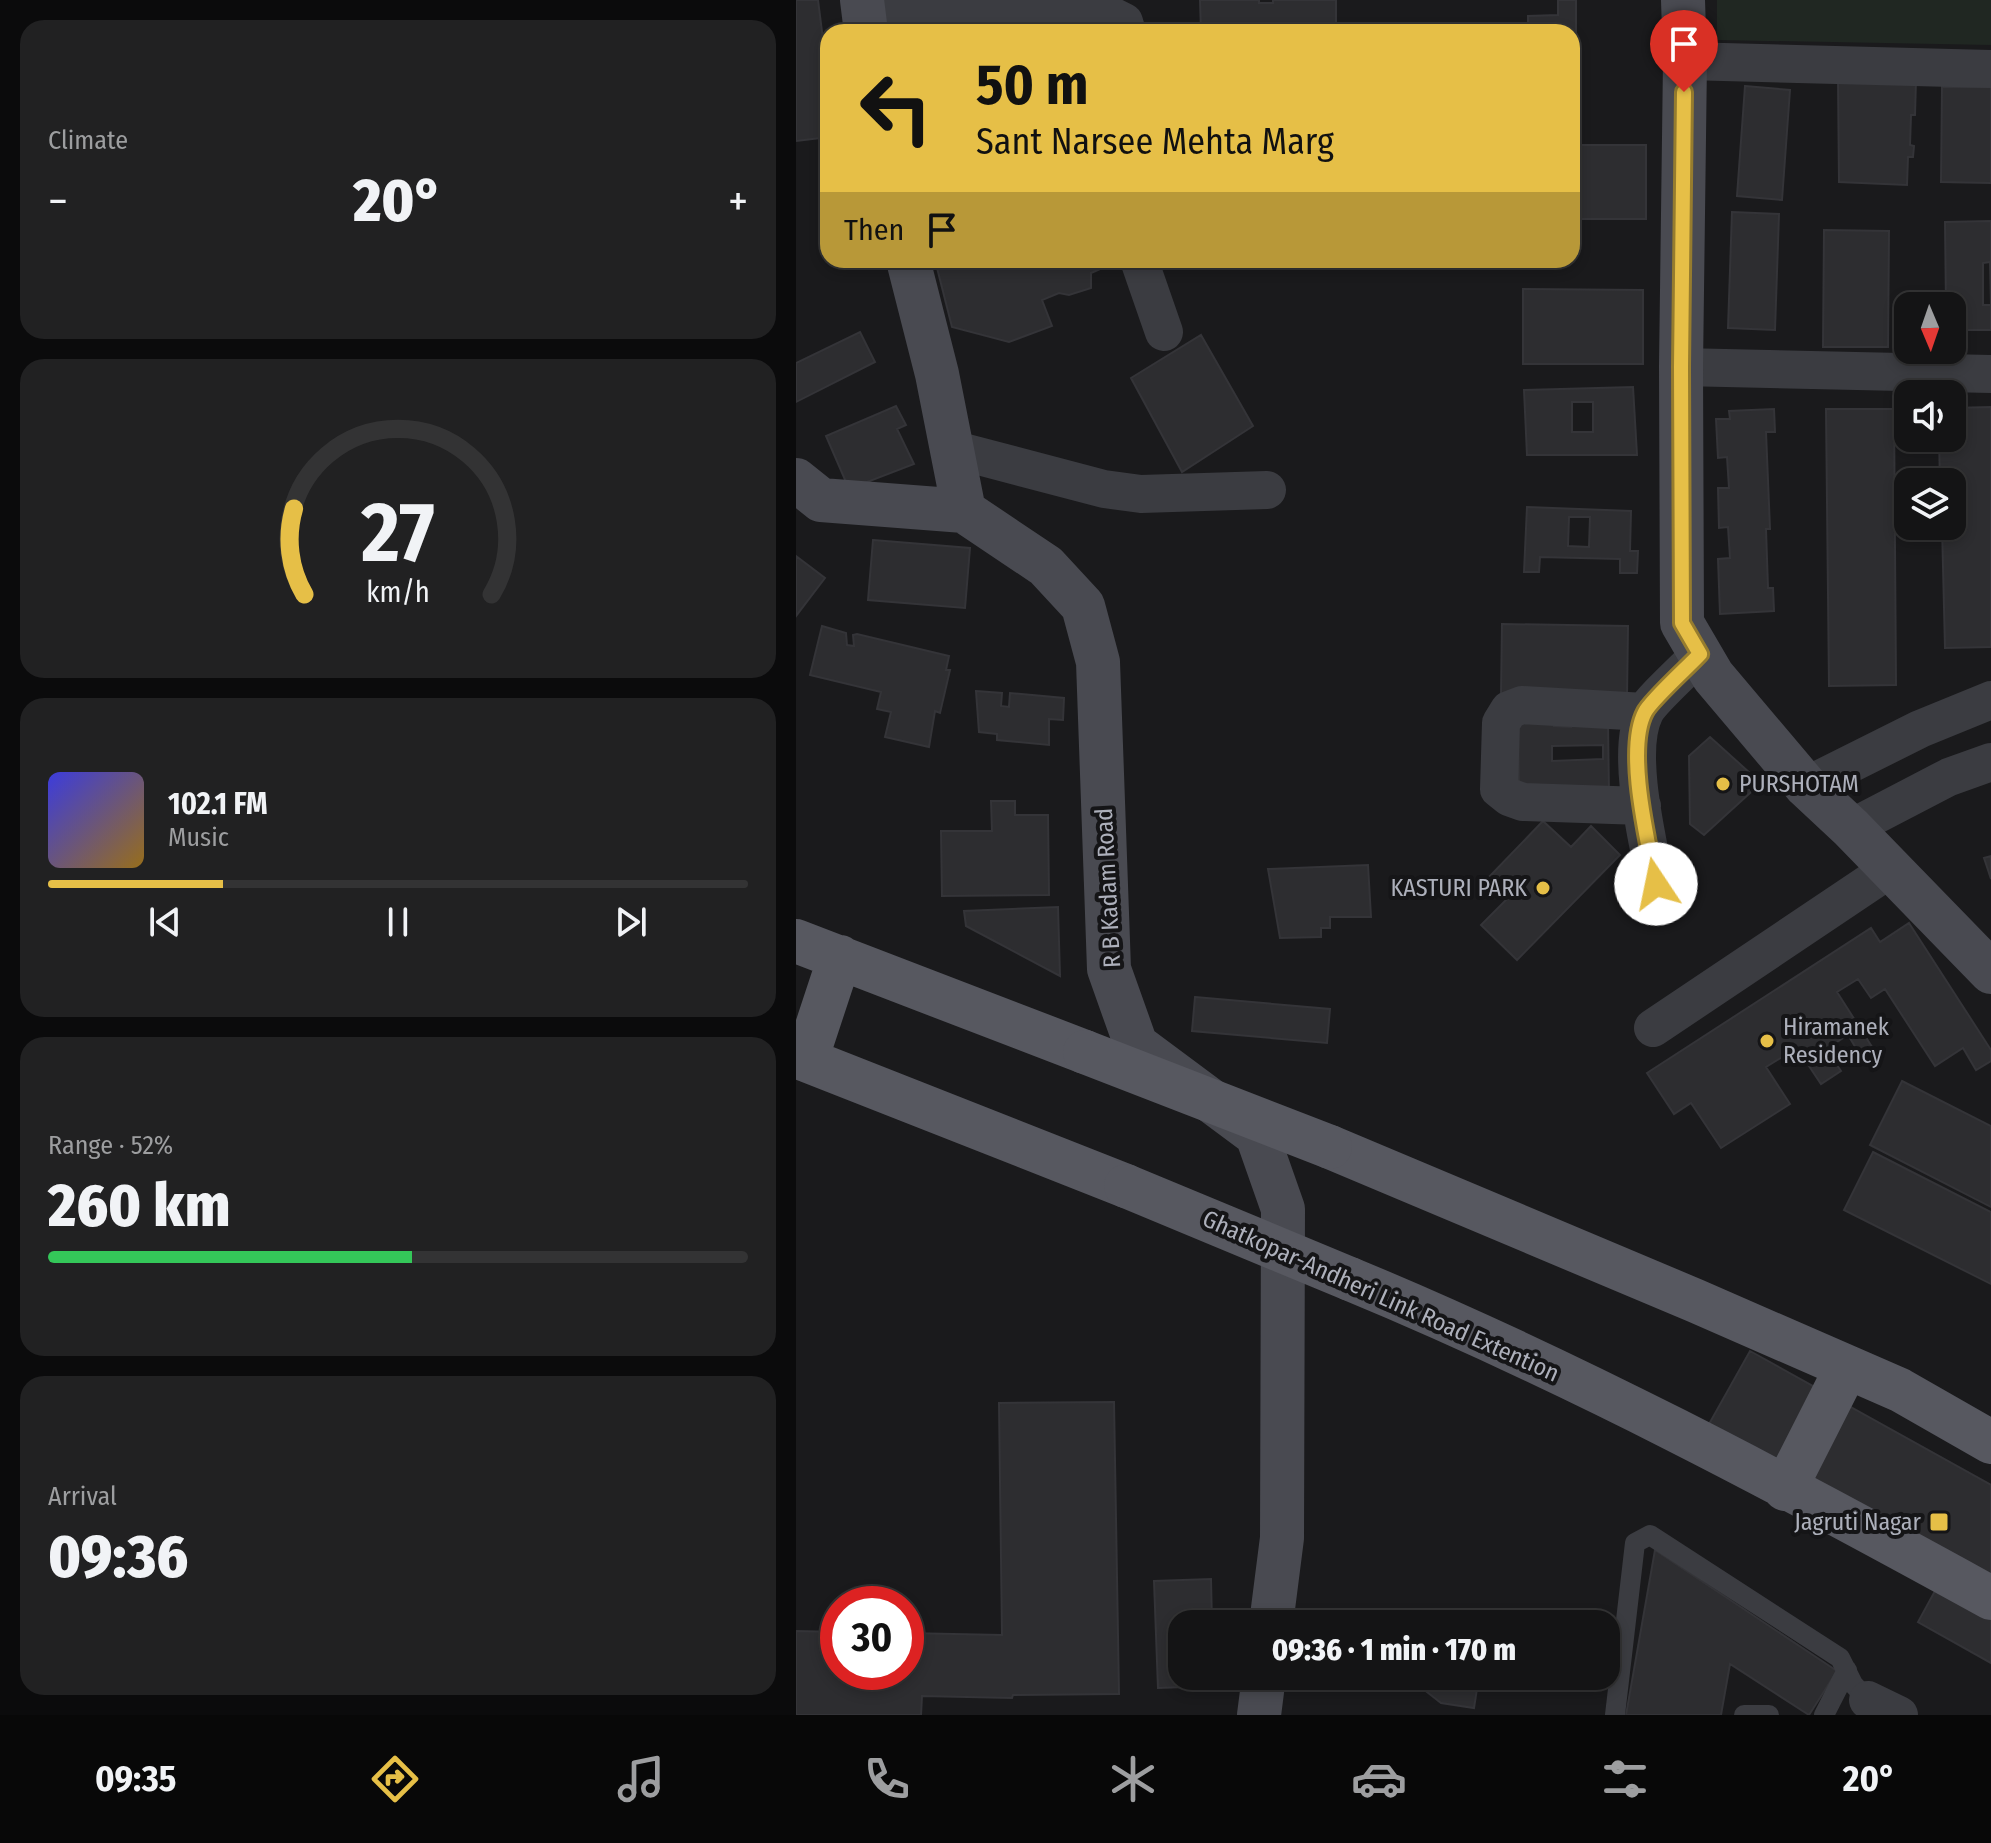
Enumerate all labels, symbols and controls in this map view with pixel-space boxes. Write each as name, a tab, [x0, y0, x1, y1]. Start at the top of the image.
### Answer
pin	[1650, 10, 1718, 92]
icon: arrive	[1662, 22, 1706, 66]
text: 50 m	[976, 52, 1088, 119]
icon: left	[844, 56, 948, 160]
text: Sant Narsee Mehta Marg	[976, 120, 1334, 164]
text: Climate	[48, 125, 128, 156]
text: 20°	[353, 165, 443, 237]
text: −	[48, 175, 68, 228]
text: +	[728, 175, 748, 228]
icon: arrive	[920, 208, 964, 252]
text: Then	[844, 212, 904, 248]
north arrow	[1894, 292, 1966, 364]
map controls	[1894, 292, 1966, 540]
button: sound	[1894, 380, 1966, 452]
button: layers	[1894, 468, 1966, 540]
text: 27	[360, 482, 435, 582]
text: km/h	[366, 575, 430, 610]
place label: PURSHOTAM	[1739, 770, 1859, 798]
marker: PURSHOTAM	[1714, 775, 1732, 793]
text: 102.1 FM	[168, 786, 268, 822]
street label: R B Kadam Road	[1090, 807, 1126, 969]
text: Music	[168, 822, 229, 853]
position arrow	[1614, 842, 1698, 926]
place label: KASTURI PARK	[1391, 874, 1527, 902]
marker: KASTURI PARK	[1534, 879, 1552, 897]
icon: previous	[143, 900, 187, 944]
icon: pause	[376, 900, 420, 944]
icon: next	[609, 900, 653, 944]
place label: Hiramanek Residency	[1783, 1013, 1890, 1069]
marker: Hiramanek Residency	[1758, 1032, 1776, 1050]
text: Range · 52%	[48, 1130, 173, 1161]
text: 260 km	[48, 1170, 230, 1242]
street label: Ghatkopar-Andheri Link Road Extention	[1198, 1204, 1564, 1388]
text: Arrival	[48, 1481, 117, 1512]
place label: Jagruti Nagar	[1794, 1508, 1922, 1536]
marker: Jagruti Nagar	[1928, 1511, 1950, 1533]
text: 09:36	[48, 1521, 188, 1593]
speed limit sign: 30	[820, 1586, 924, 1690]
text: 09:36 · 1 min · 170 m	[1272, 1632, 1516, 1668]
icon: directions	[367, 1751, 423, 1807]
icon: music	[613, 1751, 669, 1807]
icon: phone	[859, 1751, 915, 1807]
icon: climate	[1105, 1751, 1161, 1807]
icon: car	[1351, 1751, 1407, 1807]
icon: filters	[1597, 1751, 1653, 1807]
text: 09:35	[95, 1757, 177, 1801]
text: 20°	[1843, 1757, 1896, 1801]

